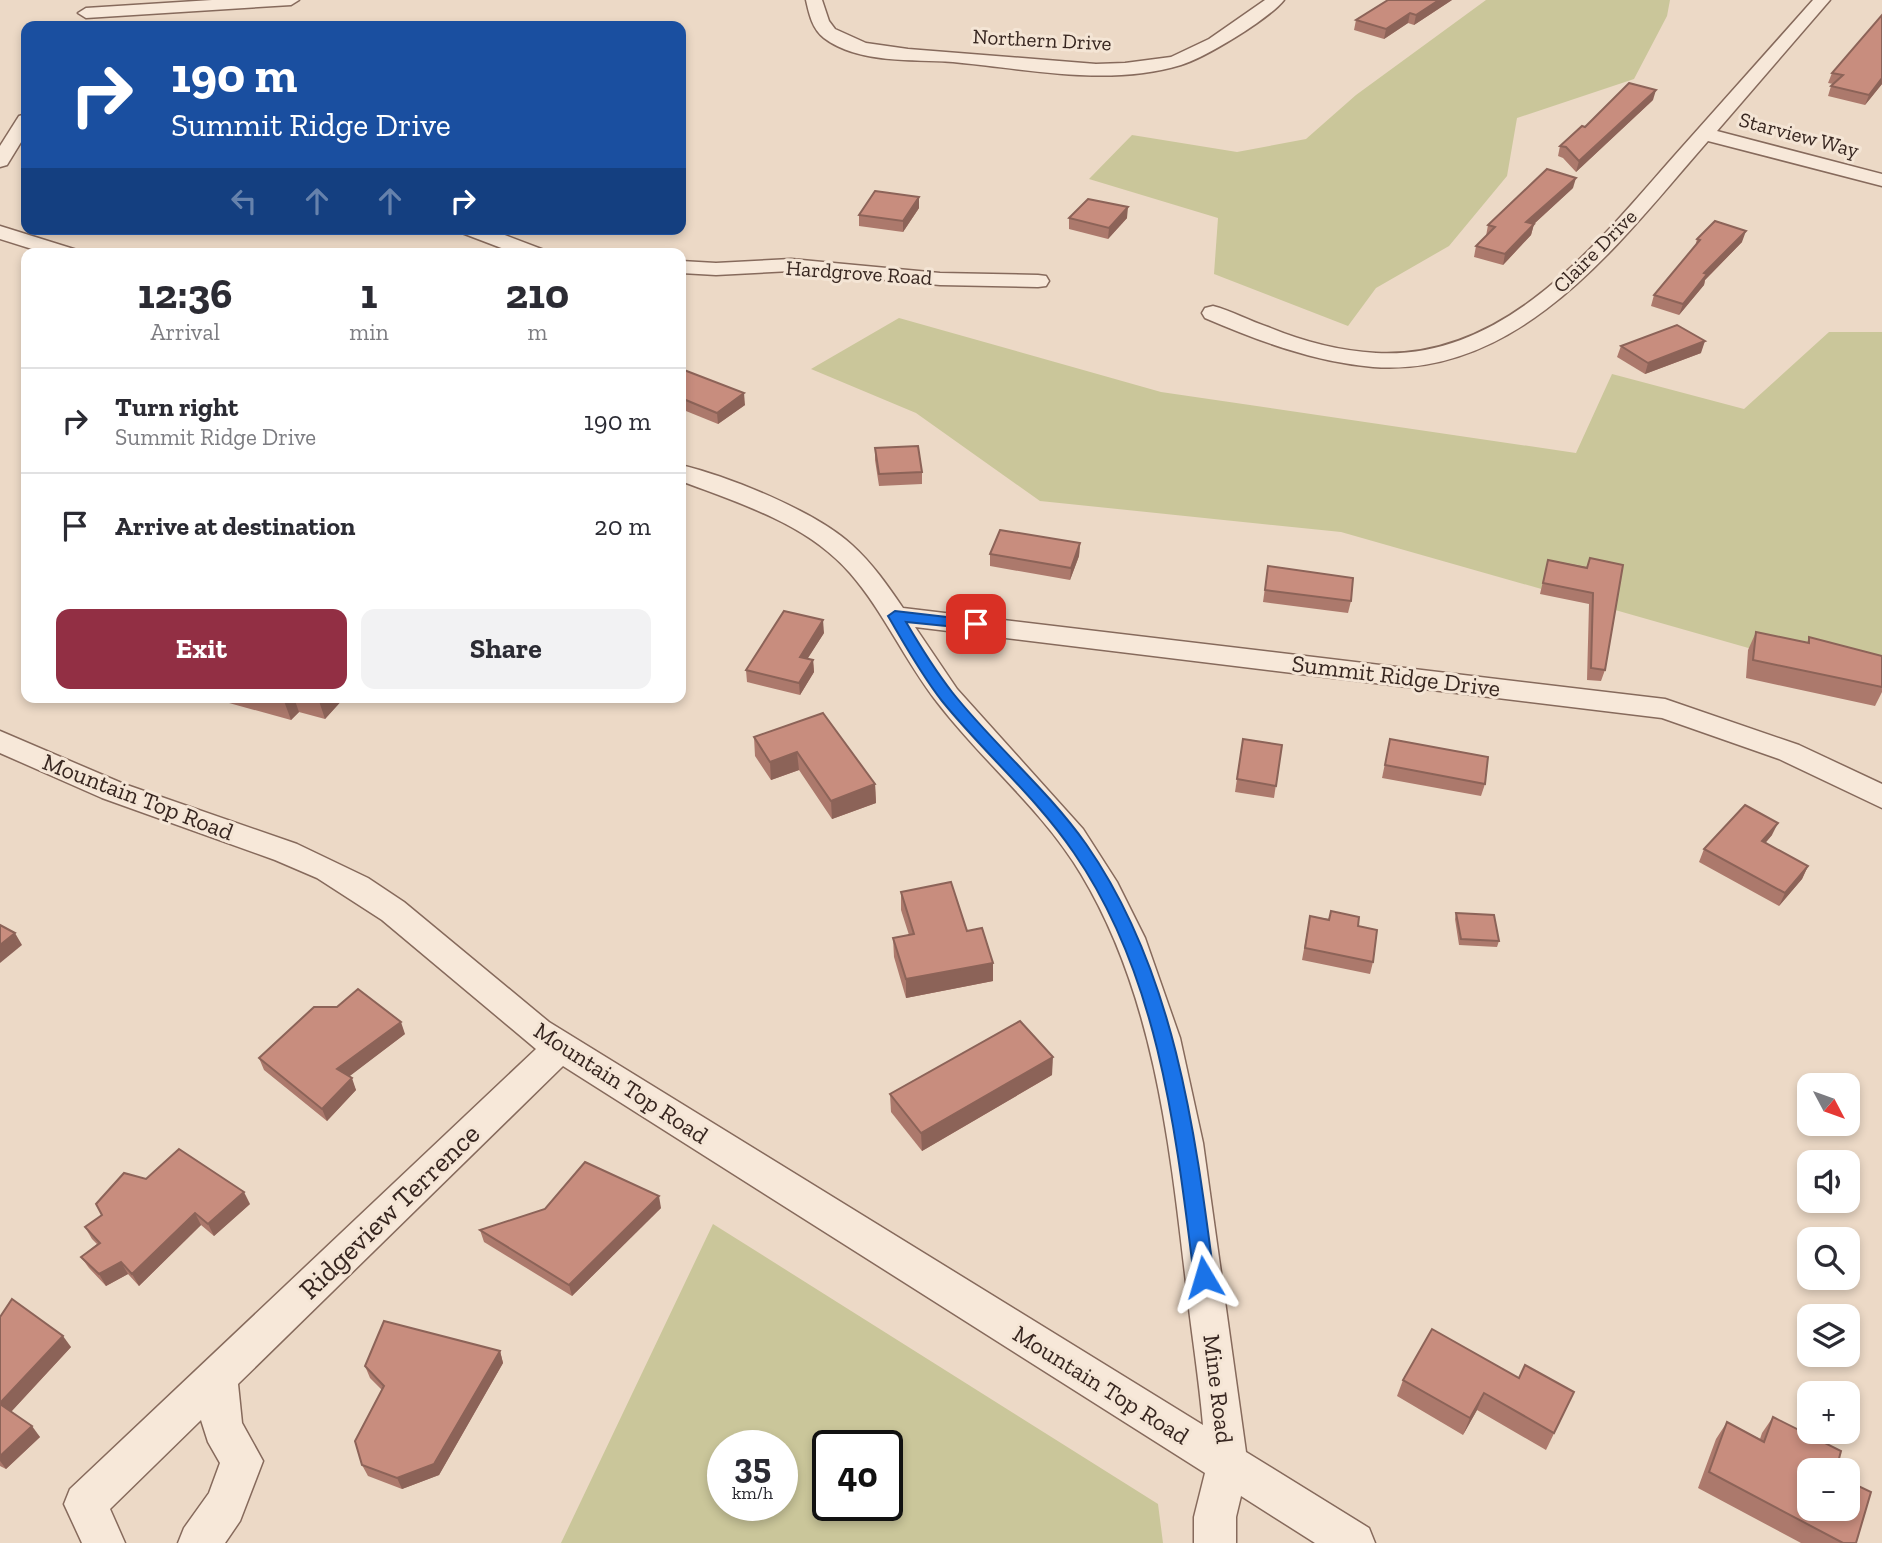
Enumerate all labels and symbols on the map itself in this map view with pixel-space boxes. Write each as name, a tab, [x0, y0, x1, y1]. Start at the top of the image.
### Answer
street label: Northern Drive	[972, 23, 1112, 56]
street label: Starview Way	[1736, 107, 1862, 163]
street label: Claire Drive	[1548, 204, 1642, 298]
street label: Hardgrove Road	[785, 255, 934, 290]
pin	[946, 594, 1006, 654]
street label: Summit Ridge Drive	[1290, 648, 1502, 703]
street label: Mountain Top Road	[39, 747, 238, 846]
street label: Mountain Top Road	[529, 1015, 714, 1150]
north arrow	[1797, 1073, 1860, 1136]
street label: Ridgeview Terrence	[292, 1117, 486, 1306]
position arrow	[1167, 1240, 1241, 1314]
street label: Mountain Top Road	[1008, 1319, 1195, 1450]
street label: Mine Road	[1197, 1333, 1240, 1445]
speed limit sign: 40	[812, 1430, 903, 1521]

